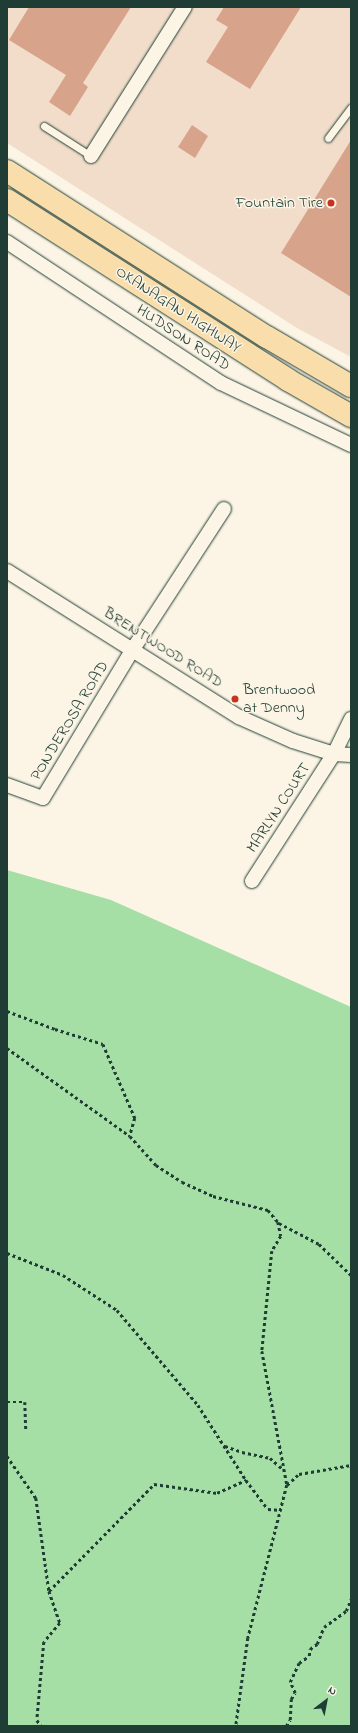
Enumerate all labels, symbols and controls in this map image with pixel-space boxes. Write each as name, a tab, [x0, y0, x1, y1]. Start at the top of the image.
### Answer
place label: Fountain Tire	[236, 193, 323, 213]
marker: Fountain Tire	[326, 198, 336, 208]
street label: OKANAGAN HIGHWAY	[112, 262, 244, 358]
street label: HUDSON ROAD	[133, 301, 233, 375]
street label: BRENTWOOD ROAD	[100, 603, 226, 693]
street label: PONDEROSA ROAD	[27, 658, 113, 784]
place label: Brentwood at Denny	[243, 680, 315, 718]
marker: Brentwood at Denny	[230, 694, 240, 704]
street label: MARLYN COURT	[243, 759, 315, 857]
north arrow	[306, 1681, 346, 1721]
text: N	[325, 1682, 340, 1700]

